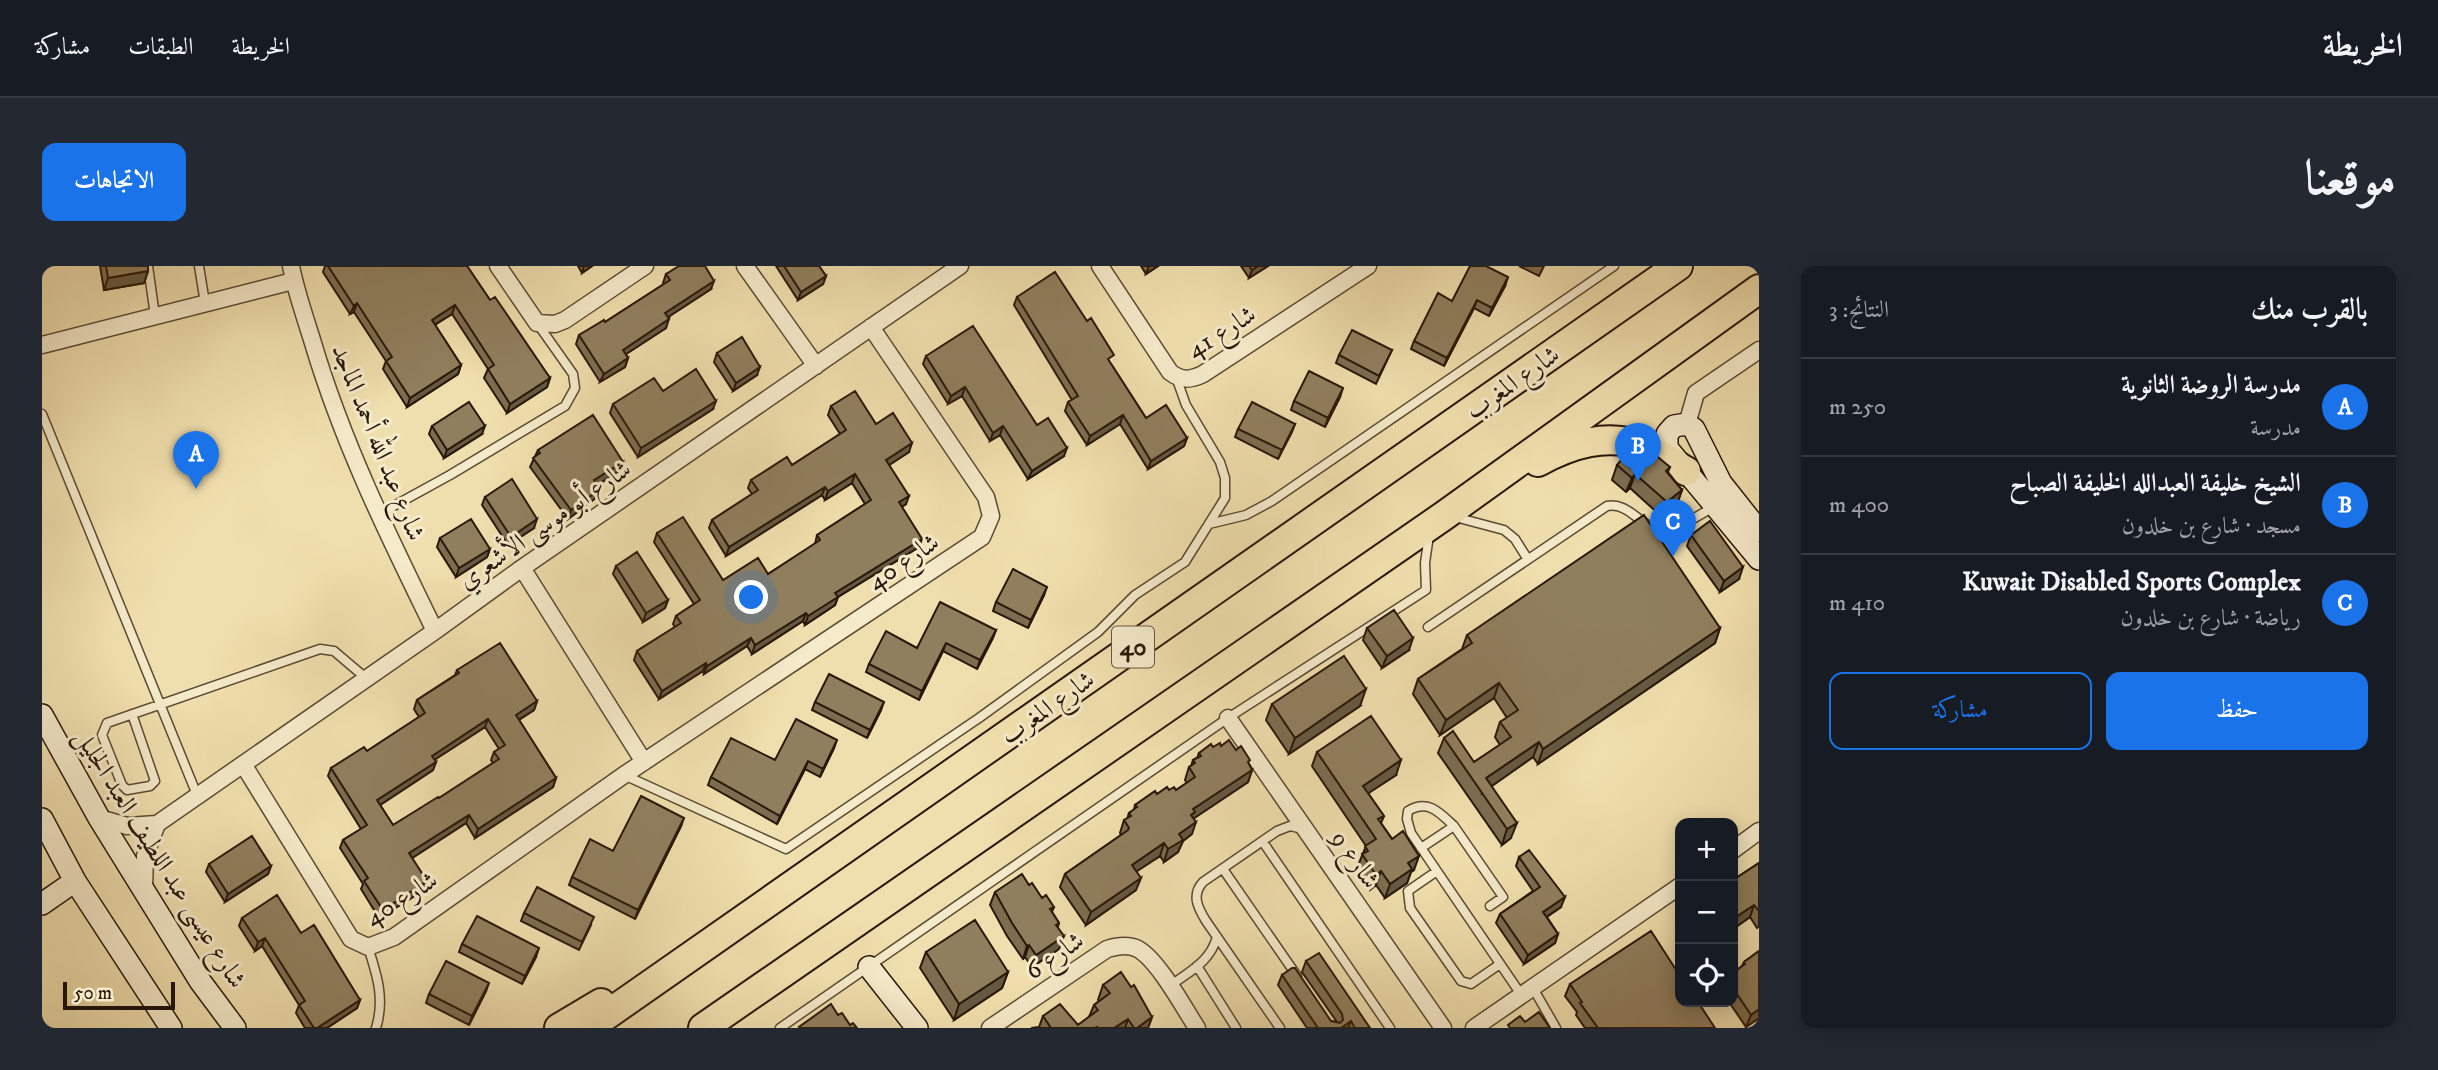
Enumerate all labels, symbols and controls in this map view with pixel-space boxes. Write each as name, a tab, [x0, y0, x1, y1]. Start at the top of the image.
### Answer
text: الخريطة	[2323, 26, 2403, 67]
text: مشاركة	[35, 32, 90, 62]
text: الطبقات	[128, 32, 194, 62]
text: الخريطة	[232, 32, 290, 62]
button: الاتجاهات	[42, 143, 186, 221]
text: موقعنا	[2304, 149, 2396, 211]
text: بالقرب منك	[2251, 292, 2368, 329]
text: النتائج: 3	[1829, 296, 1889, 325]
street label: شارع 41	[1181, 298, 1265, 370]
street label: شارع عبد الله أحمد الماجد	[319, 337, 437, 547]
street label: شارع المغرب	[1459, 339, 1569, 431]
text: مدرسة الروضة الثانوية	[2121, 369, 2301, 402]
text: 250 m	[1829, 393, 1886, 422]
text: A	[2338, 393, 2352, 422]
text: مدرسة	[2250, 414, 2301, 443]
pin: B	[1615, 423, 1661, 481]
pin: A	[173, 431, 219, 489]
street label: شارع أبو موسى الأشعري	[450, 451, 640, 601]
text: الشيخ خليفة العبدالله الخليفة الصباح	[2009, 467, 2301, 500]
text: 400 m	[1829, 491, 1889, 520]
text: B	[2338, 491, 2352, 520]
pin: C	[1650, 499, 1696, 557]
text: مسجد · شارع بن خلدون	[2122, 512, 2301, 541]
street label: شارع 40	[862, 526, 948, 602]
text: Kuwait Disabled Sports Complex	[1962, 566, 2301, 599]
your location	[734, 580, 768, 614]
text: 410 m	[1829, 589, 1885, 618]
text: C	[2337, 589, 2353, 618]
text: رياضة · شارع بن خلدون	[2120, 604, 2301, 633]
road number: 40	[1112, 626, 1154, 668]
street label: شارع المغرب	[994, 664, 1104, 756]
button: مشاركة	[1829, 672, 2092, 750]
button: حفظ	[2106, 672, 2368, 750]
street label: شارع عيسى عبد اللطيف العبد الجليل	[63, 723, 253, 997]
map controls	[1675, 818, 1738, 1007]
button: +	[1675, 818, 1738, 881]
street label: شارع 9	[1319, 823, 1387, 898]
street label: شارع 40	[359, 864, 446, 938]
button: −	[1675, 881, 1738, 944]
street label: شارع 6	[1019, 925, 1093, 991]
button: locate	[1675, 944, 1738, 1007]
scale bar	[63, 979, 175, 1011]
text: 50 m	[74, 982, 112, 1005]

